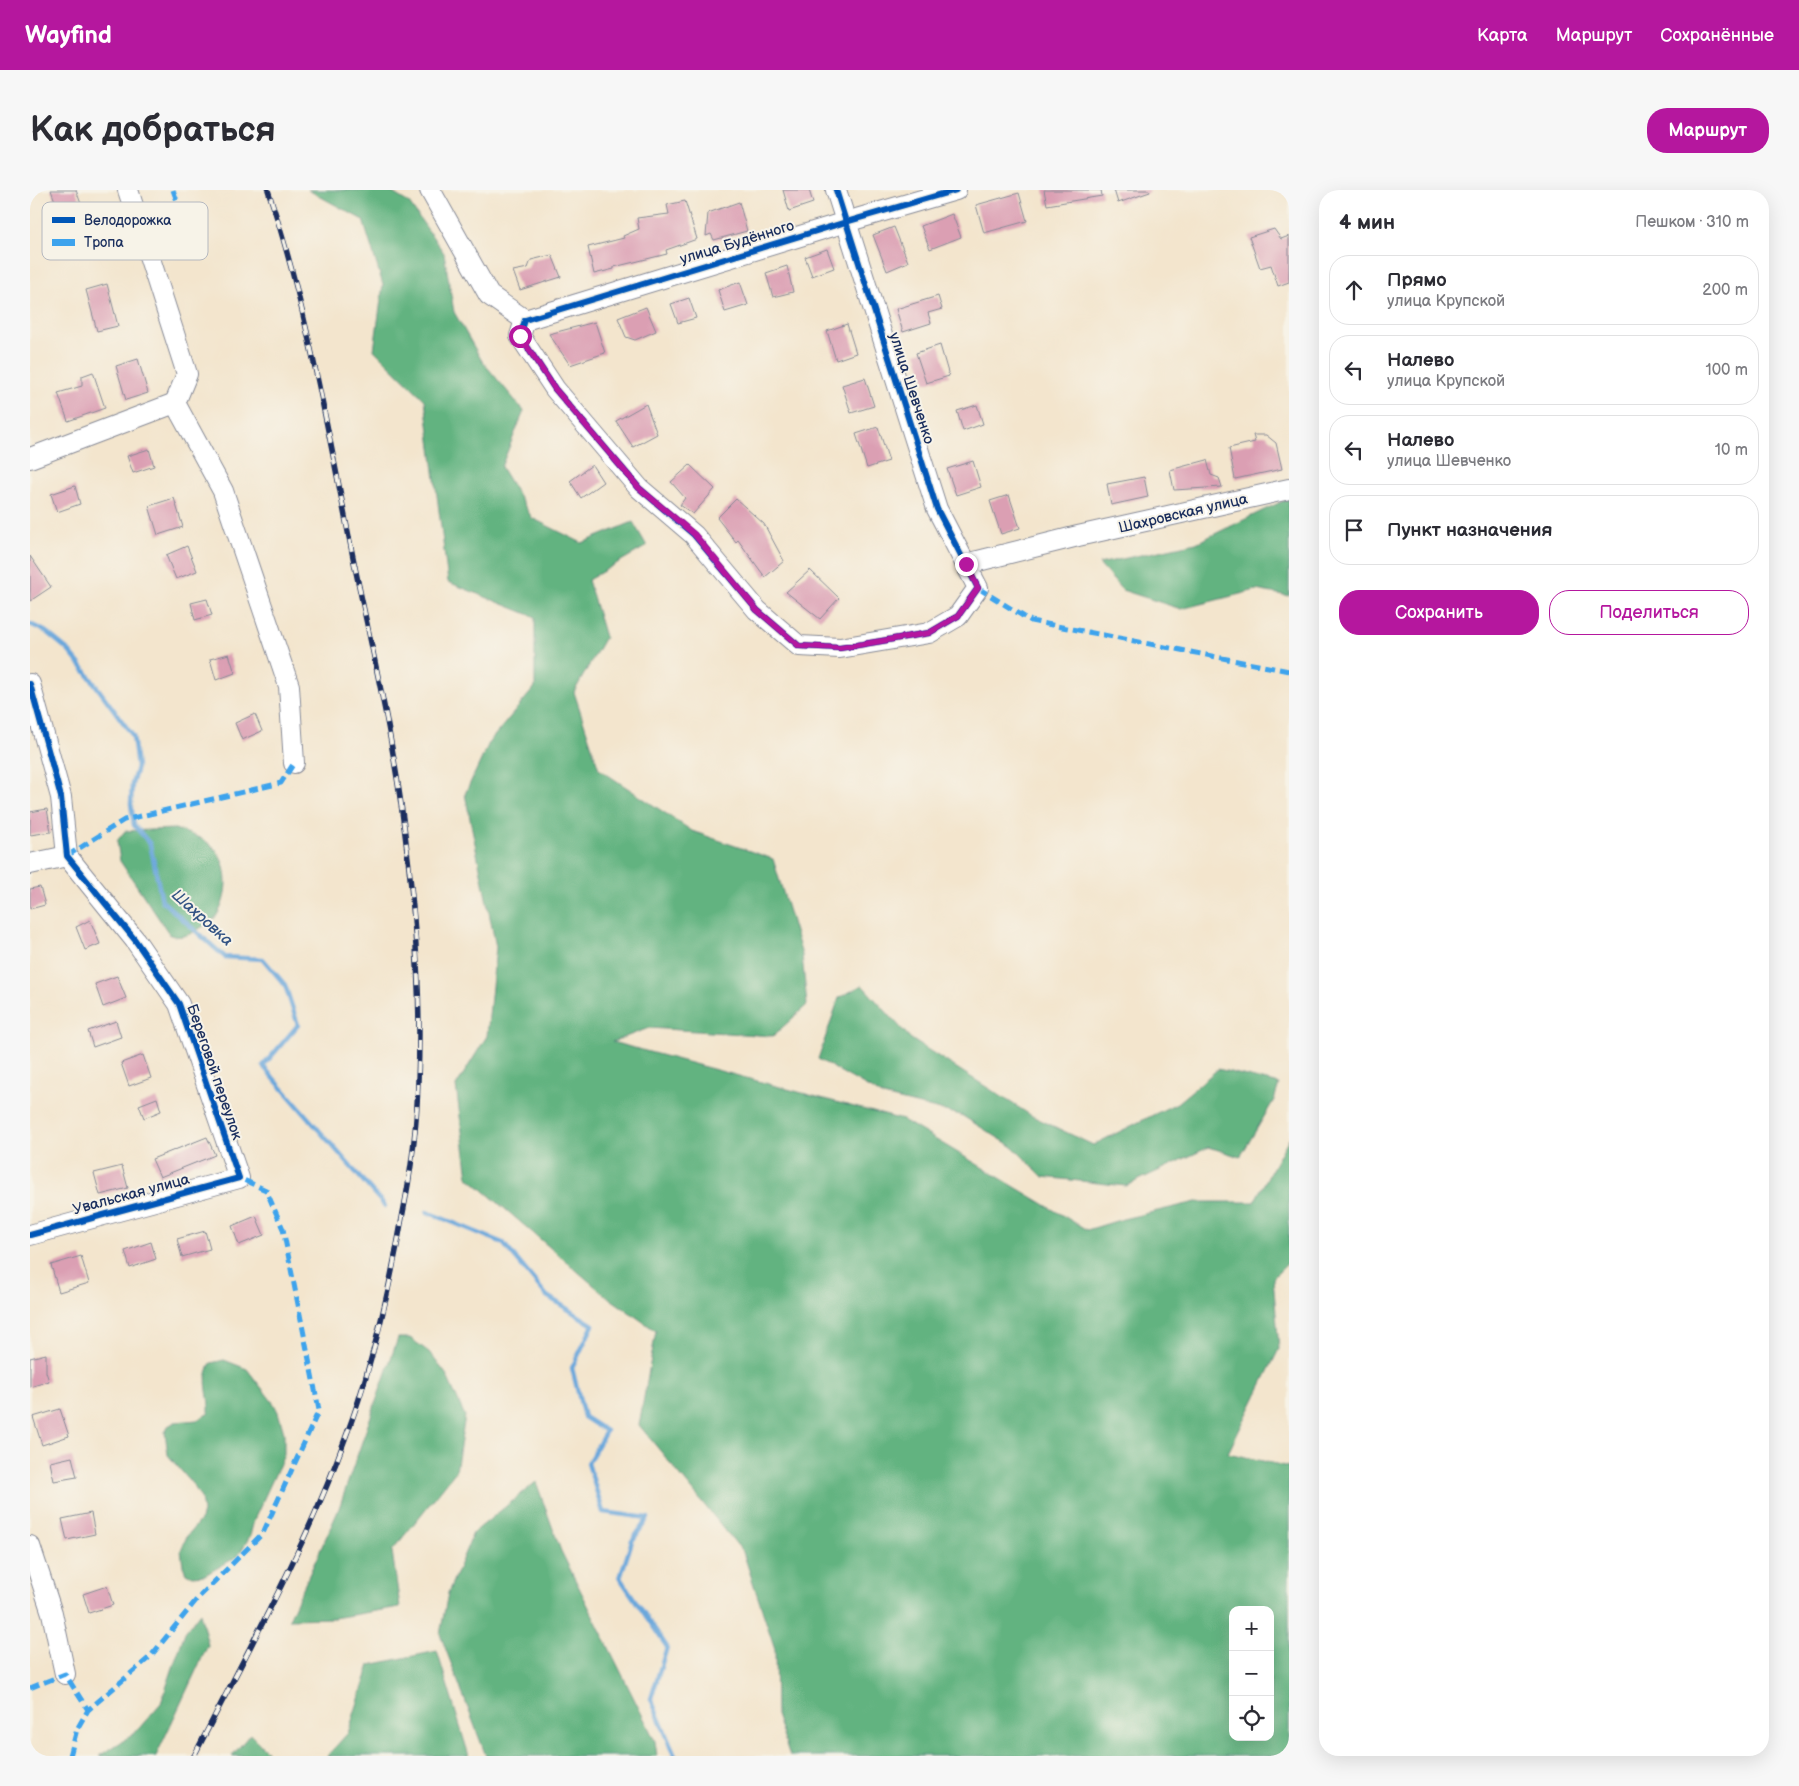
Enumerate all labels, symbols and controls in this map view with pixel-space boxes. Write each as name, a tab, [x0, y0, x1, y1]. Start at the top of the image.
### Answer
text: Wayfind	[25, 21, 112, 50]
text: Карта	[1477, 25, 1528, 46]
text: Маршрут	[1556, 25, 1632, 46]
text: Сохранённые	[1660, 25, 1774, 46]
button: Маршрут	[1647, 108, 1769, 153]
text: Как добраться	[30, 109, 276, 152]
legend	[42, 202, 208, 260]
text: 4 мин	[1339, 210, 1395, 235]
text: Велодорожка	[84, 212, 172, 229]
text: Пешком · 310 m	[1635, 213, 1749, 232]
street label: улица Будённого	[678, 216, 797, 269]
text: Тропа	[84, 234, 124, 251]
text: Прямо	[1387, 269, 1447, 292]
icon: ahead	[1340, 276, 1368, 304]
text: 200 m	[1702, 281, 1748, 300]
text: улица Крупской	[1387, 292, 1505, 311]
route start	[509, 325, 532, 348]
street label: улица Шевченко	[884, 330, 939, 447]
text: Налево	[1387, 349, 1454, 372]
icon: left	[1340, 356, 1368, 384]
text: 100 m	[1705, 361, 1748, 380]
text: улица Крупской	[1387, 372, 1505, 391]
text: Налево	[1387, 429, 1454, 452]
icon: left	[1340, 436, 1368, 464]
text: 10 m	[1715, 441, 1748, 460]
text: улица Шевченко	[1387, 452, 1511, 471]
street label: Шахровская улица	[1117, 489, 1250, 538]
icon: arrive	[1340, 516, 1368, 544]
text: Пункт назначения	[1387, 519, 1552, 542]
route end	[955, 553, 978, 576]
button: Сохранить	[1339, 590, 1539, 635]
button: Поделиться	[1549, 590, 1749, 635]
water label: Шахровка	[167, 886, 237, 951]
street label: Береговой переулок	[182, 1002, 247, 1143]
street label: Увальская улица	[71, 1170, 192, 1219]
map controls	[1229, 1606, 1274, 1741]
button: +	[1229, 1606, 1274, 1651]
button: −	[1229, 1651, 1274, 1696]
button: locate	[1229, 1696, 1274, 1741]

